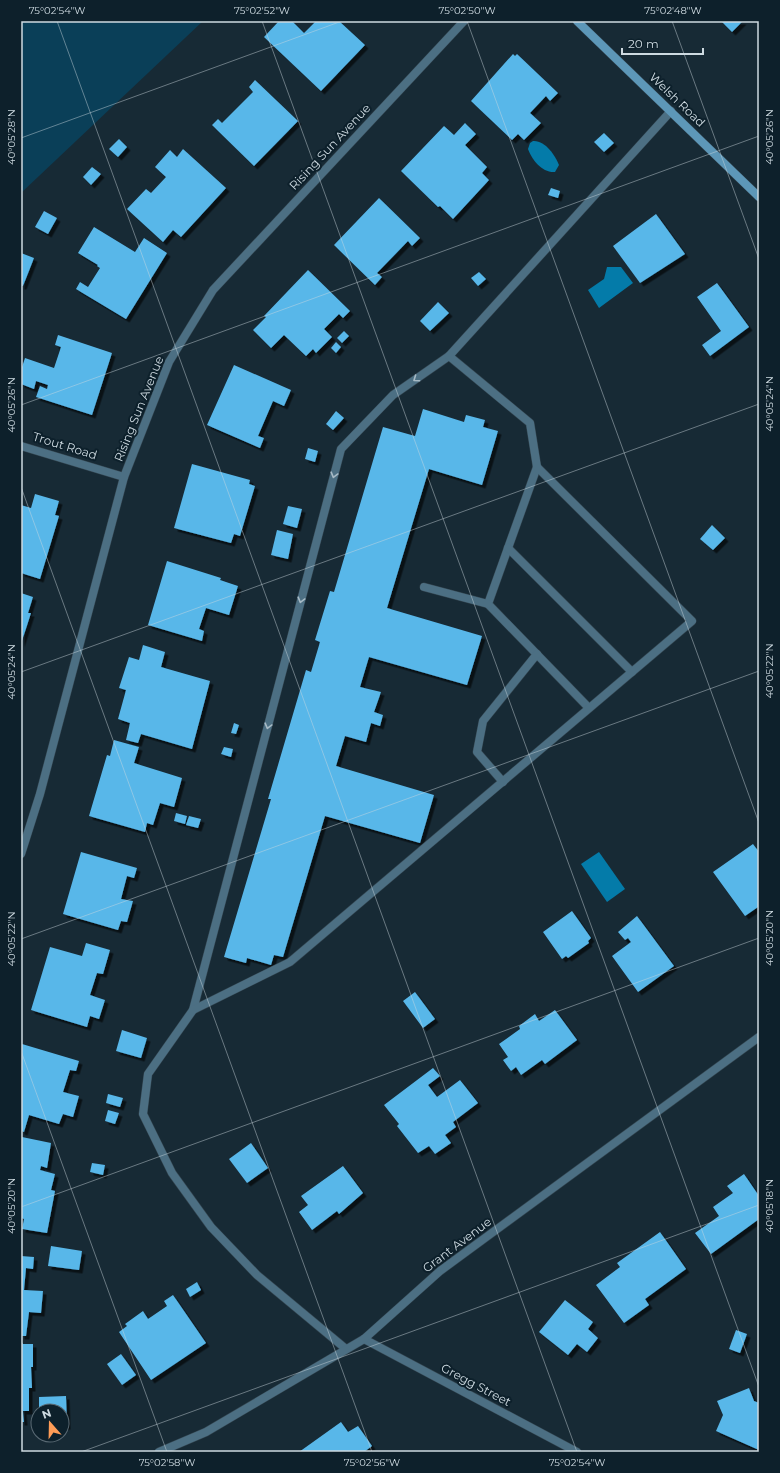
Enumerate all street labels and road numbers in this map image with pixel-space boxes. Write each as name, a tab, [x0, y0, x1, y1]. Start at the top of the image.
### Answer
street label: Welsh Road	[646, 69, 708, 130]
street label: Rising Sun Avenue	[286, 100, 373, 193]
street label: Rising Sun Avenue	[111, 354, 167, 464]
street label: Trout Road	[31, 429, 99, 462]
street label: Grant Avenue	[419, 1214, 494, 1275]
street label: Gregg Street	[439, 1360, 514, 1409]

